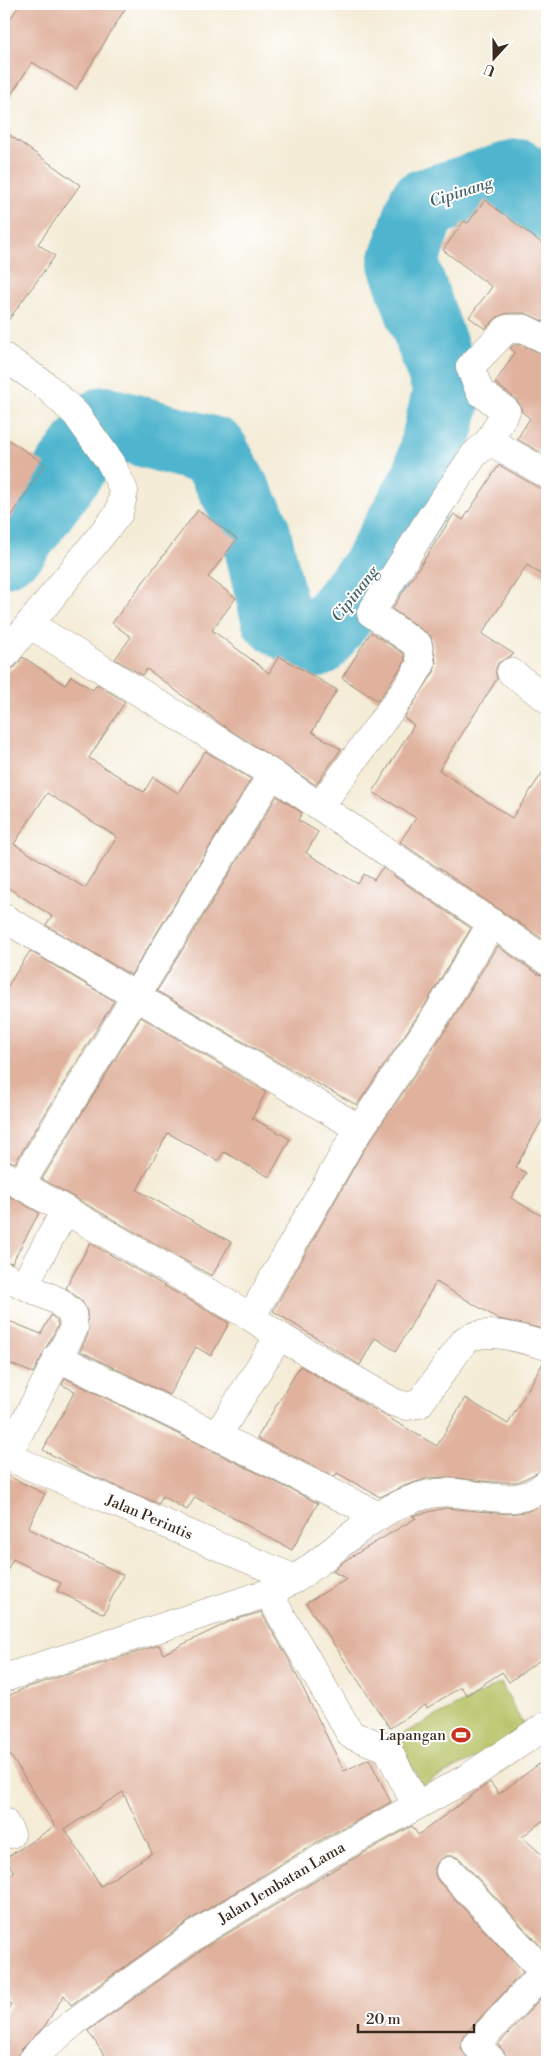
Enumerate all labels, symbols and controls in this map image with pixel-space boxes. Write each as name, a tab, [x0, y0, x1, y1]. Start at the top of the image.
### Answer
north arrow	[468, 32, 518, 82]
text: U	[481, 59, 498, 80]
water label: Cipinang	[427, 172, 496, 212]
water label: Cipinang	[327, 562, 383, 626]
street label: Jalan Perintis	[102, 1490, 196, 1544]
sports icon: Lapangan	[450, 1724, 472, 1746]
place label: Lapangan	[379, 1726, 446, 1745]
street label: Jalan Jembatan Lama	[214, 1837, 349, 1929]
scale bar	[358, 2001, 475, 2033]
text: 20 m	[366, 2010, 401, 2029]

